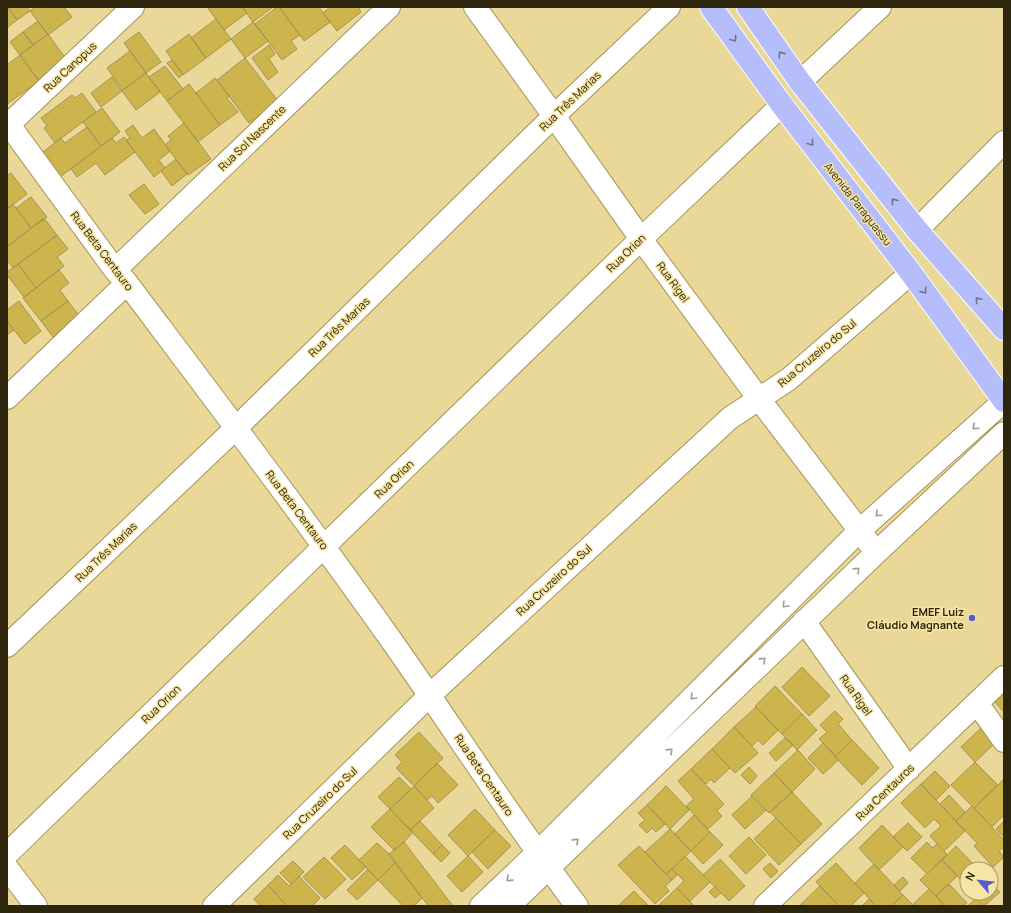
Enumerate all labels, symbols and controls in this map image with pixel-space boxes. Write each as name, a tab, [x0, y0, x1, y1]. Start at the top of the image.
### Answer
one-way arrow	[729, 34, 736, 41]
street label: Rua Canopus	[40, 38, 100, 95]
one-way arrow	[779, 51, 786, 58]
street label: Rua Três Marias	[536, 67, 604, 134]
street label: Rua Sol Nascente	[215, 101, 289, 174]
one-way arrow	[806, 139, 814, 146]
street label: Avenida Paraguassu	[821, 159, 896, 248]
one-way arrow	[892, 199, 899, 206]
street label: Rua Beta Centauro	[68, 208, 137, 294]
street label: Rua Orion	[603, 230, 649, 275]
street label: Rua Rigel	[654, 258, 693, 305]
one-way arrow	[919, 287, 927, 294]
street label: Rua Três Marias	[305, 293, 373, 360]
one-way arrow	[976, 297, 983, 305]
street label: Rua Cruzeiro do Sul	[774, 315, 859, 390]
one-way arrow	[972, 423, 980, 430]
street label: Rua Orion	[371, 456, 417, 501]
street label: Rua Beta Centauro	[263, 467, 332, 553]
one-way arrow	[876, 509, 883, 516]
street label: Rua Três Marias	[72, 518, 140, 585]
street label: Rua Cruzeiro do Sul	[513, 541, 595, 619]
one-way arrow	[852, 568, 860, 575]
one-way arrow	[782, 600, 790, 608]
place label: EMEF Luiz Cláudio Magnante	[867, 604, 964, 632]
marker: EMEF Luiz Cláudio Magnante	[967, 613, 977, 623]
one-way arrow	[758, 658, 766, 665]
street label: Rua Rigel	[837, 671, 876, 718]
street label: Rua Orion	[138, 681, 184, 726]
one-way arrow	[690, 692, 698, 700]
street label: Rua Beta Centauro	[451, 731, 518, 819]
one-way arrow	[665, 748, 673, 755]
street label: Rua Centauros	[852, 760, 917, 823]
street label: Rua Cruzeiro do Sul	[279, 763, 360, 842]
one-way arrow	[571, 838, 579, 846]
north arrow	[959, 861, 999, 901]
text: N	[961, 869, 978, 883]
one-way arrow	[506, 875, 514, 882]

